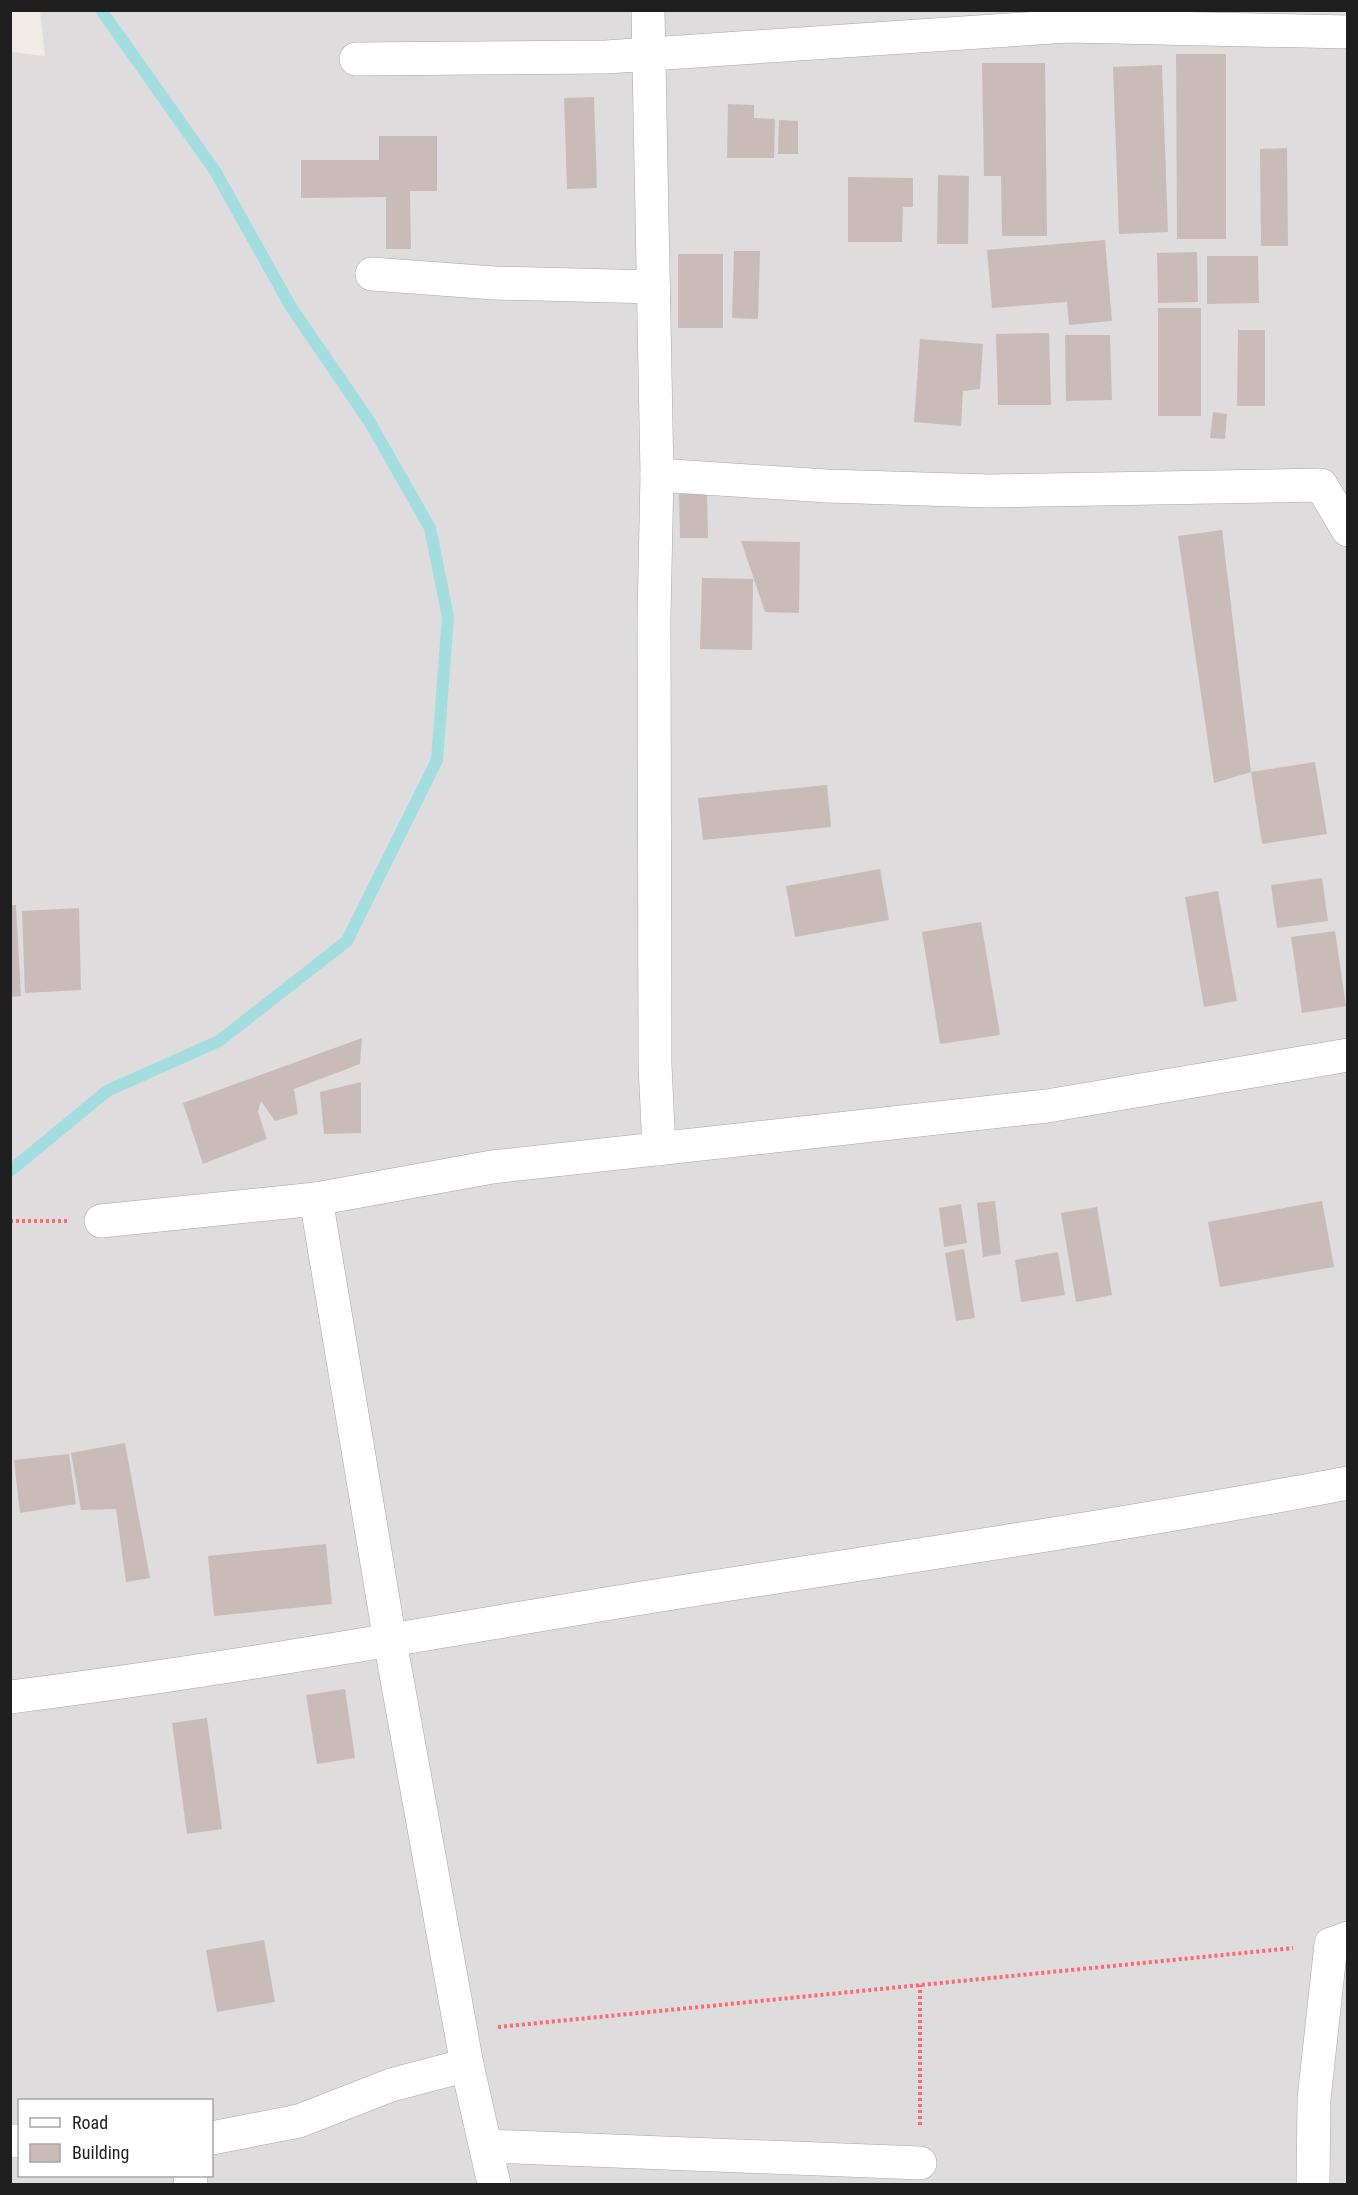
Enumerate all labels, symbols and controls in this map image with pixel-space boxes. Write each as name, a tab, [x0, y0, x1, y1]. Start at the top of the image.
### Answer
legend	[18, 2099, 213, 2177]
text: Road	[72, 2112, 108, 2133]
text: Building	[72, 2142, 129, 2163]

